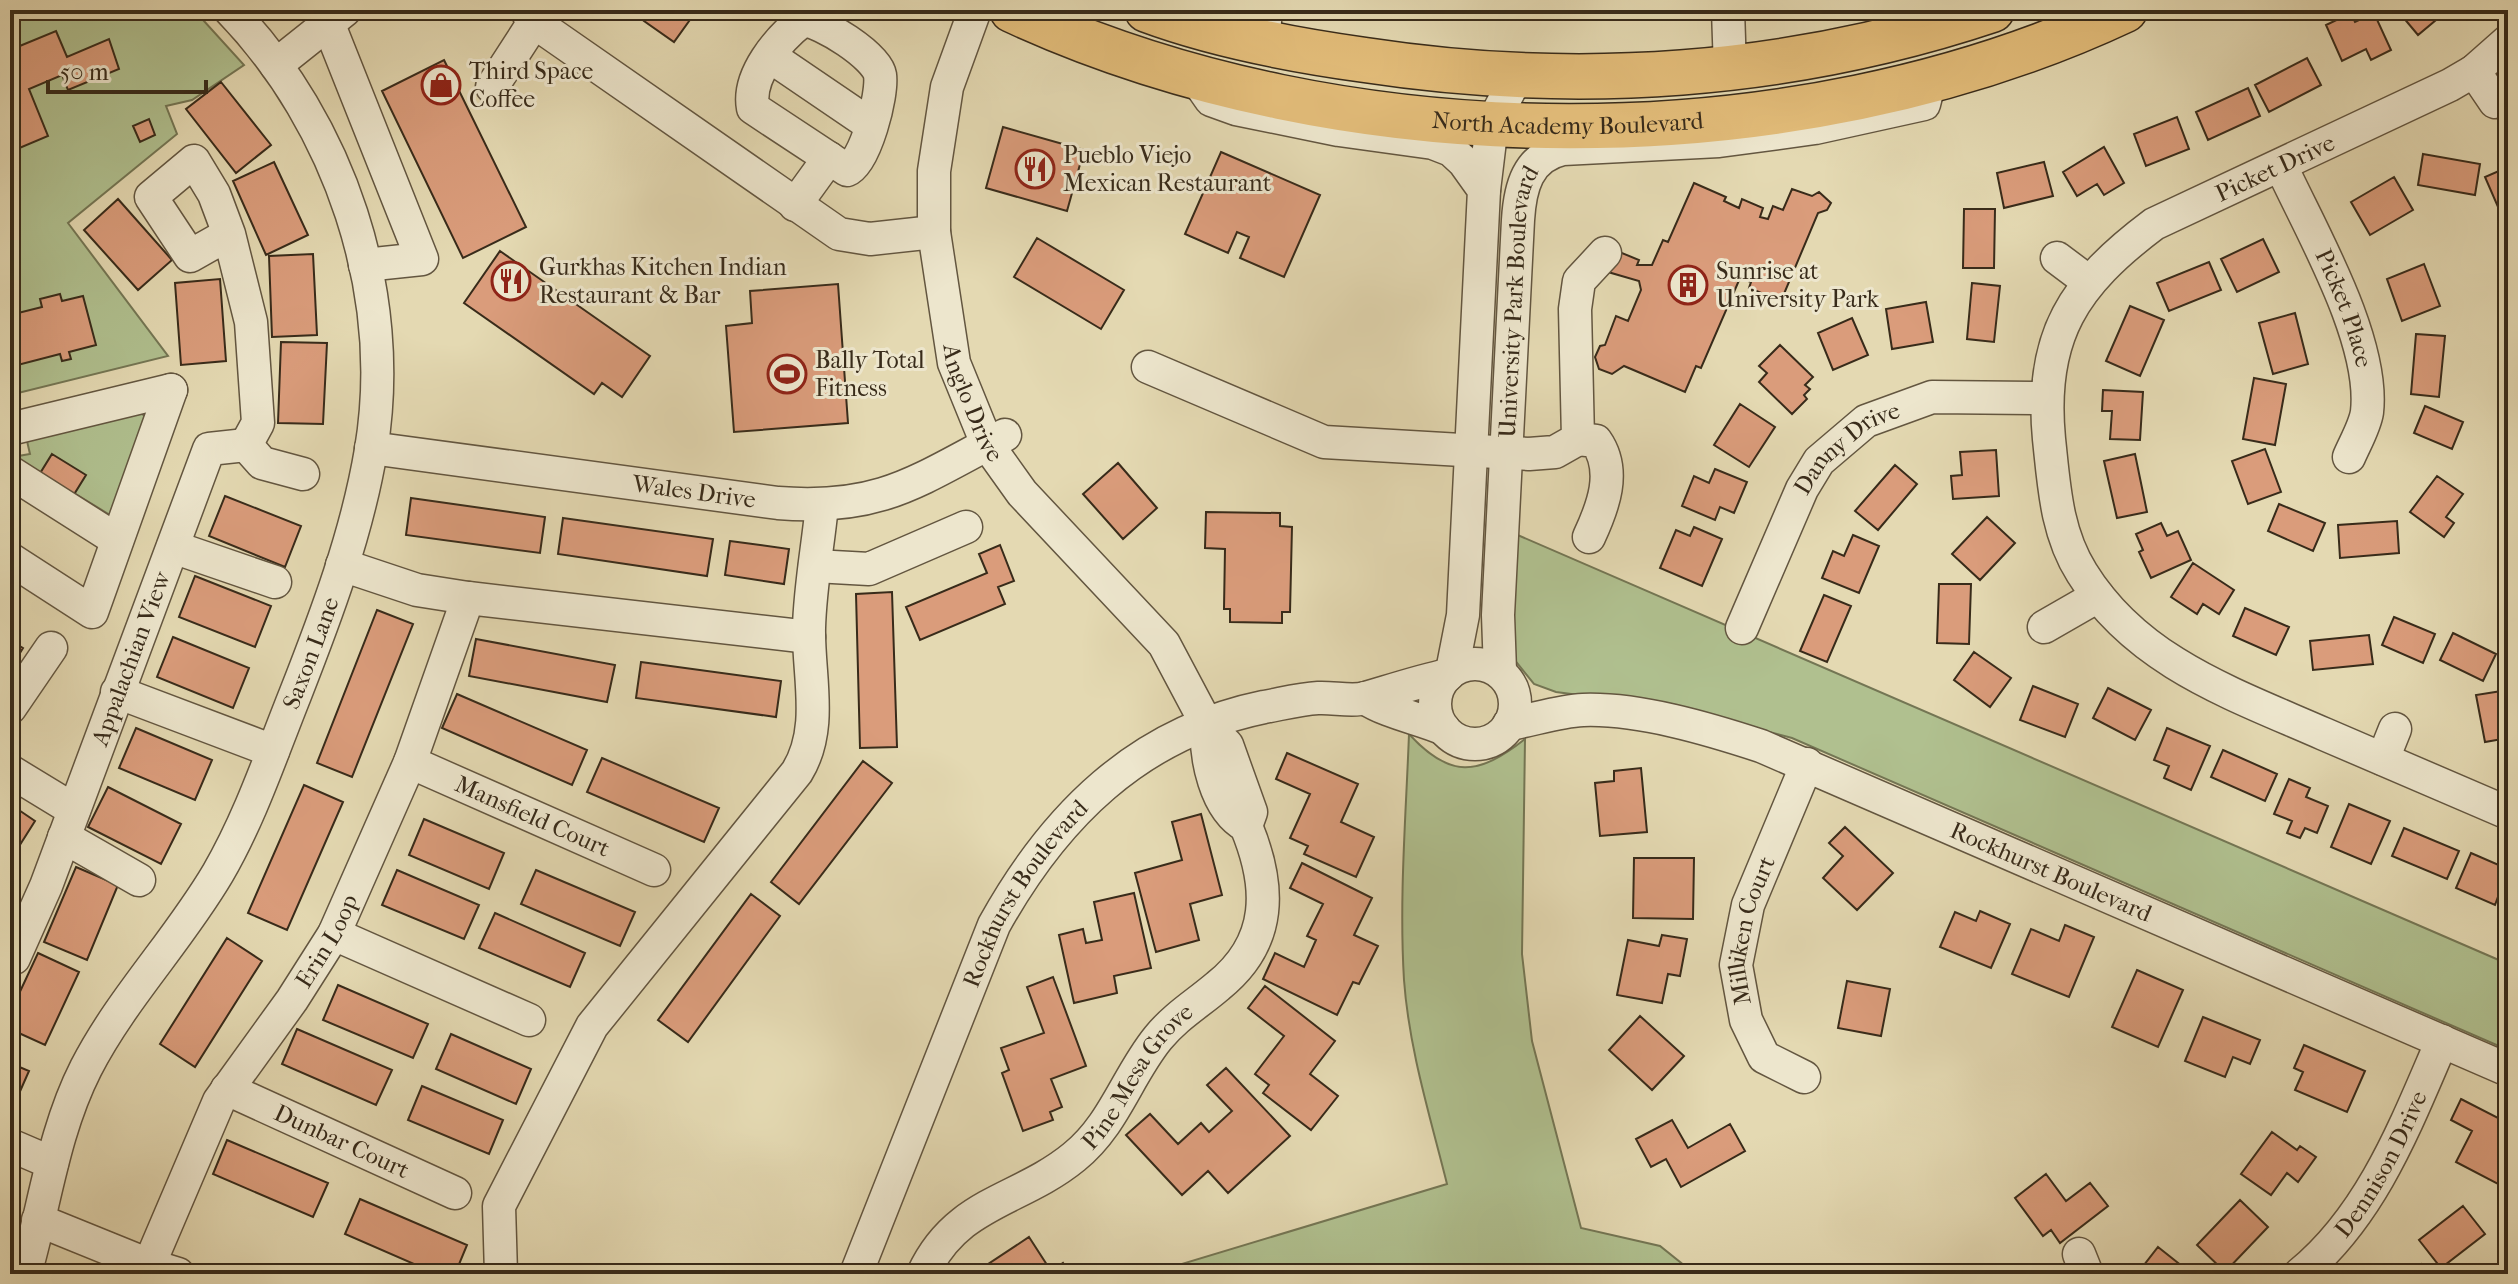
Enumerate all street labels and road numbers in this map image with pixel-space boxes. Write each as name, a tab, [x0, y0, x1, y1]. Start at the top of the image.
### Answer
street label: North Academy Boulevard	[1431, 106, 1706, 140]
street label: Picket Drive	[2211, 128, 2339, 208]
street label: University Park Boulevard	[1493, 160, 1545, 439]
street label: Picket Place	[2309, 244, 2378, 370]
street label: Anglo Drive	[937, 341, 1009, 467]
street label: Danny Drive	[1788, 396, 1904, 500]
street label: Wales Drive	[630, 469, 758, 514]
street label: Appalachian View	[85, 567, 176, 751]
street label: Saxon Lane	[277, 593, 345, 713]
street label: Mansfield Court	[451, 770, 615, 863]
street label: Rockhurst Boulevard	[957, 793, 1094, 991]
street label: Rockhurst Boulevard	[1946, 816, 2157, 928]
street label: Milliken Court	[1722, 852, 1781, 1007]
street label: Erin Loop	[289, 890, 364, 993]
street label: Pine Mesa Grove	[1076, 997, 1198, 1155]
street label: Dennison Drive	[2329, 1086, 2433, 1243]
street label: Dunbar Court	[270, 1098, 414, 1184]

